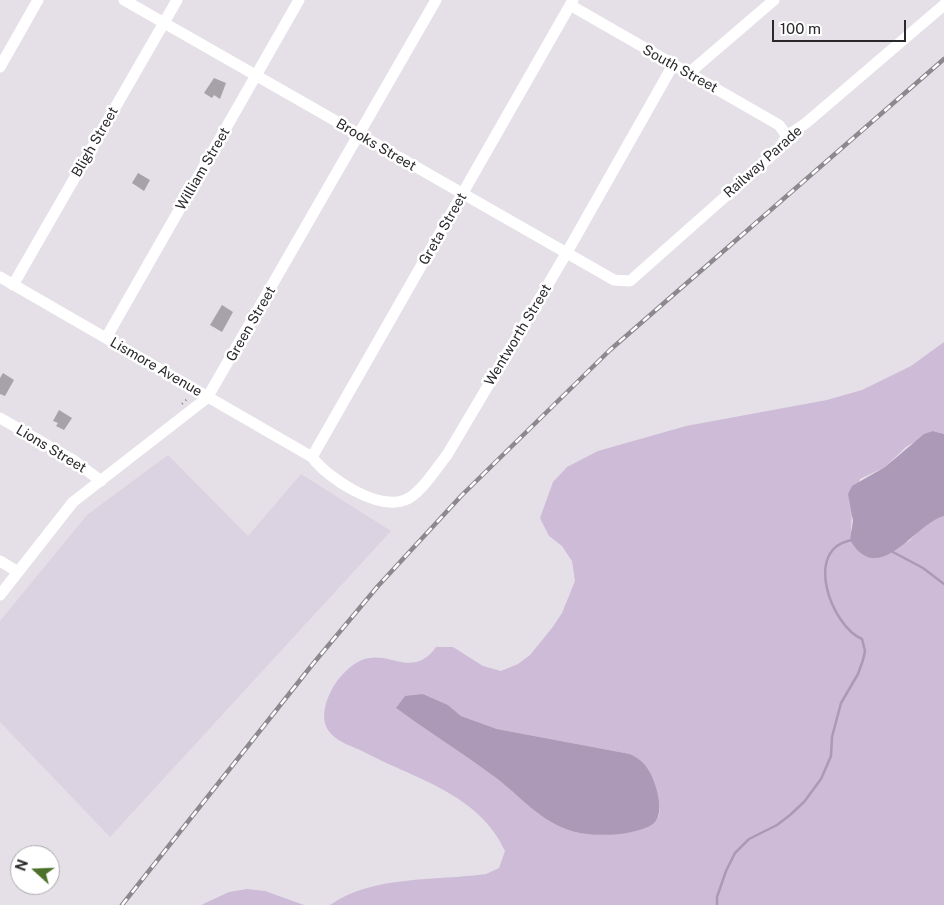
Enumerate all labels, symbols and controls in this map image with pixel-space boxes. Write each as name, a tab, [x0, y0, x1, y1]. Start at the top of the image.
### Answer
scale bar	[774, 10, 908, 42]
text: 100 m	[780, 20, 821, 37]
street label: South Street	[640, 41, 720, 97]
street label: Bligh Street	[68, 104, 122, 180]
street label: Brooks Street	[333, 115, 419, 175]
street label: Railway Parade	[720, 122, 806, 202]
street label: William Street	[173, 125, 233, 213]
street label: Greta Street	[416, 190, 470, 268]
street label: Wentworth Street	[481, 281, 555, 389]
street label: Green Street	[223, 283, 279, 365]
street label: Lismore Avenue	[107, 334, 205, 400]
street label: Lions Street	[13, 421, 89, 477]
north arrow	[10, 845, 60, 895]
text: N	[12, 857, 31, 873]

